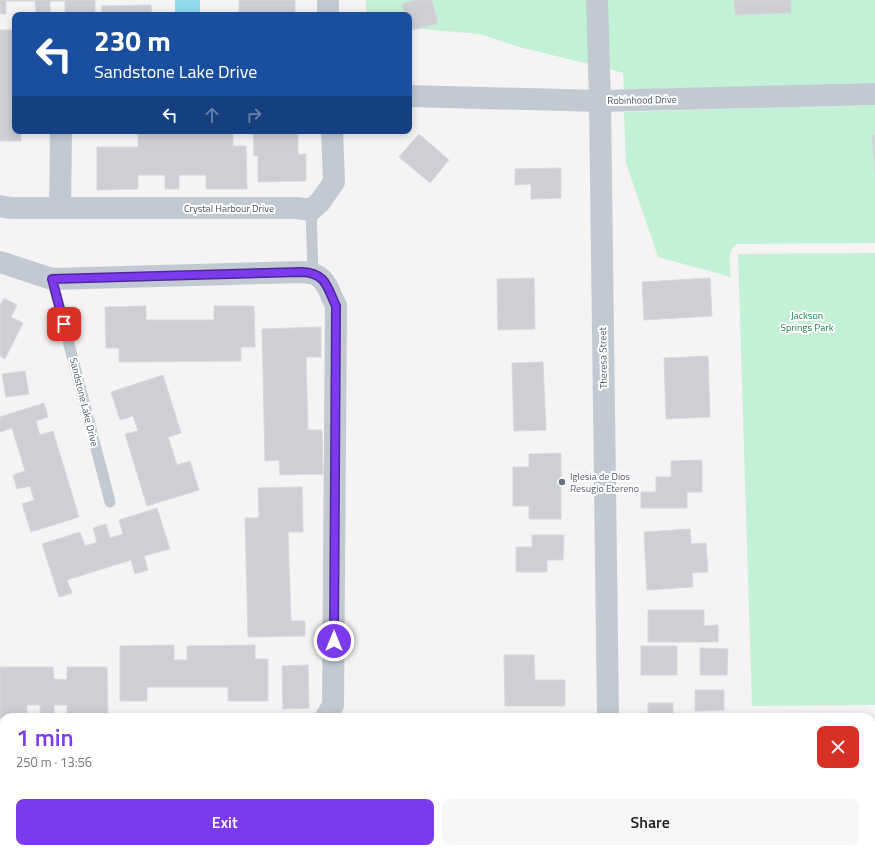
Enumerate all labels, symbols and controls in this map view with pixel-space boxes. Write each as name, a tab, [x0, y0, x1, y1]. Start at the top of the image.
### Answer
text: 230 m	[94, 19, 171, 62]
icon: left	[28, 28, 80, 80]
text: Sandstone Lake Drive	[94, 58, 257, 85]
street label: Robinhood Drive	[607, 92, 677, 108]
icon: left	[159, 104, 181, 126]
icon: ahead	[201, 104, 223, 126]
icon: right	[243, 104, 265, 126]
street label: Crystal Harbour Drive	[184, 201, 274, 216]
pin	[47, 307, 81, 341]
park label: Jackson Springs Park	[781, 308, 834, 335]
icon: arrive	[53, 313, 75, 335]
street label: Theresa Street	[595, 327, 611, 389]
street label: Sandstone Lake Drive	[66, 356, 102, 448]
place label: Iglesia de Dios Resugio Etereno	[570, 469, 639, 496]
marker: Iglesia de Dios Resugio Etereno	[557, 477, 567, 487]
position arrow	[313, 620, 355, 662]
text: 1 min	[16, 719, 74, 755]
button: close	[817, 726, 859, 768]
text: 250 m · 13:56	[16, 752, 92, 772]
button: Exit	[16, 799, 434, 845]
button: Share	[442, 799, 859, 845]

